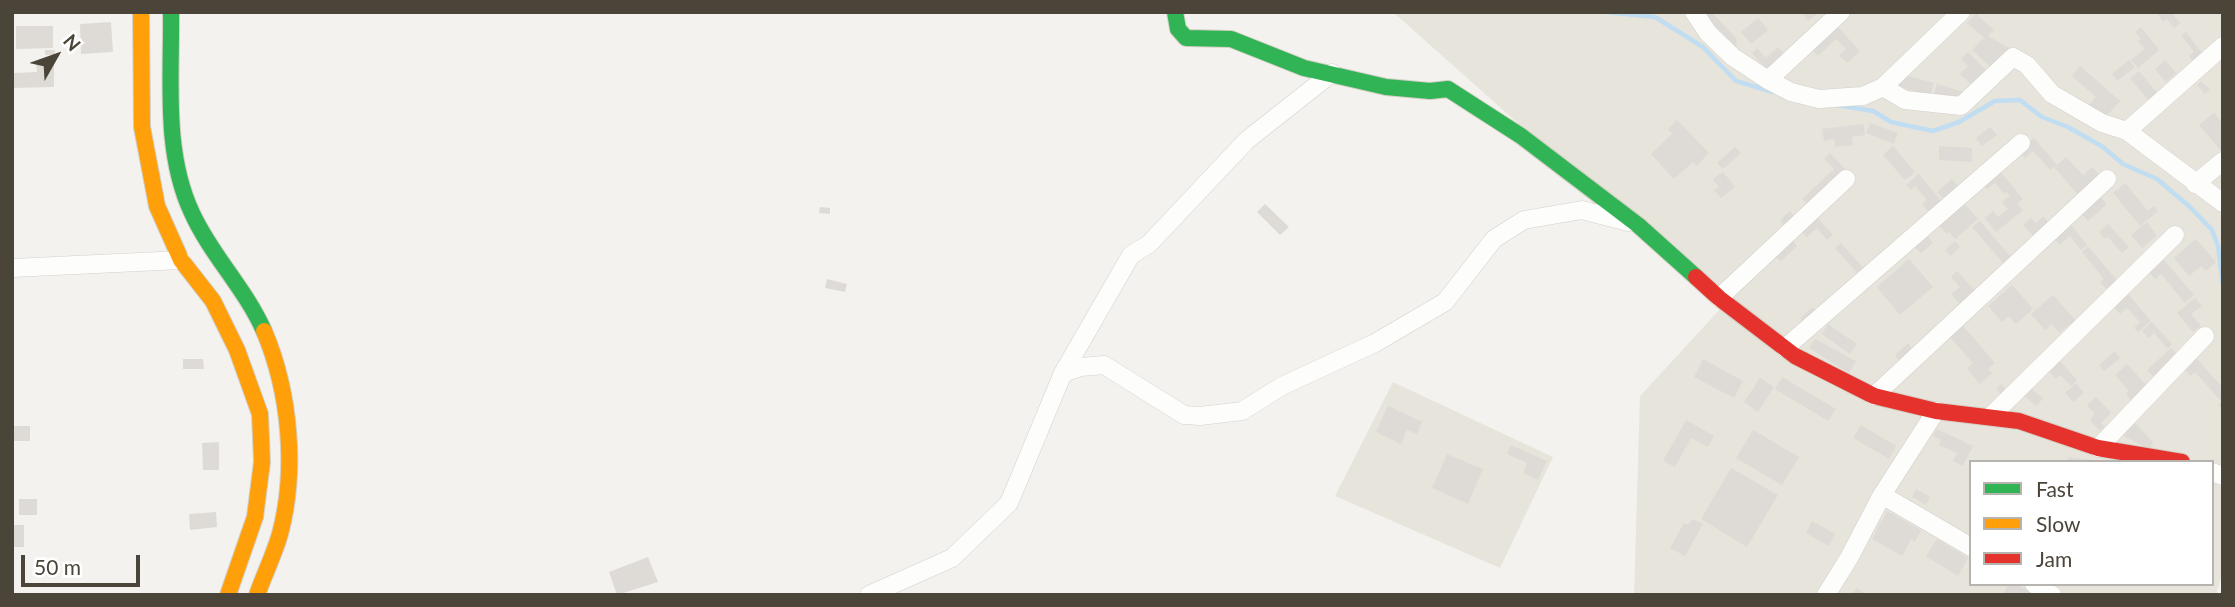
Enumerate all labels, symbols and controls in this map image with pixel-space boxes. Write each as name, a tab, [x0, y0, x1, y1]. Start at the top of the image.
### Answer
north arrow	[21, 21, 91, 91]
text: N	[59, 29, 86, 55]
legend	[1969, 460, 2214, 586]
text: Fast	[2036, 476, 2073, 501]
text: Slow	[2036, 511, 2080, 536]
scale bar	[24, 540, 144, 584]
text: Jam	[2036, 546, 2072, 571]
text: 50 m	[34, 554, 81, 579]

